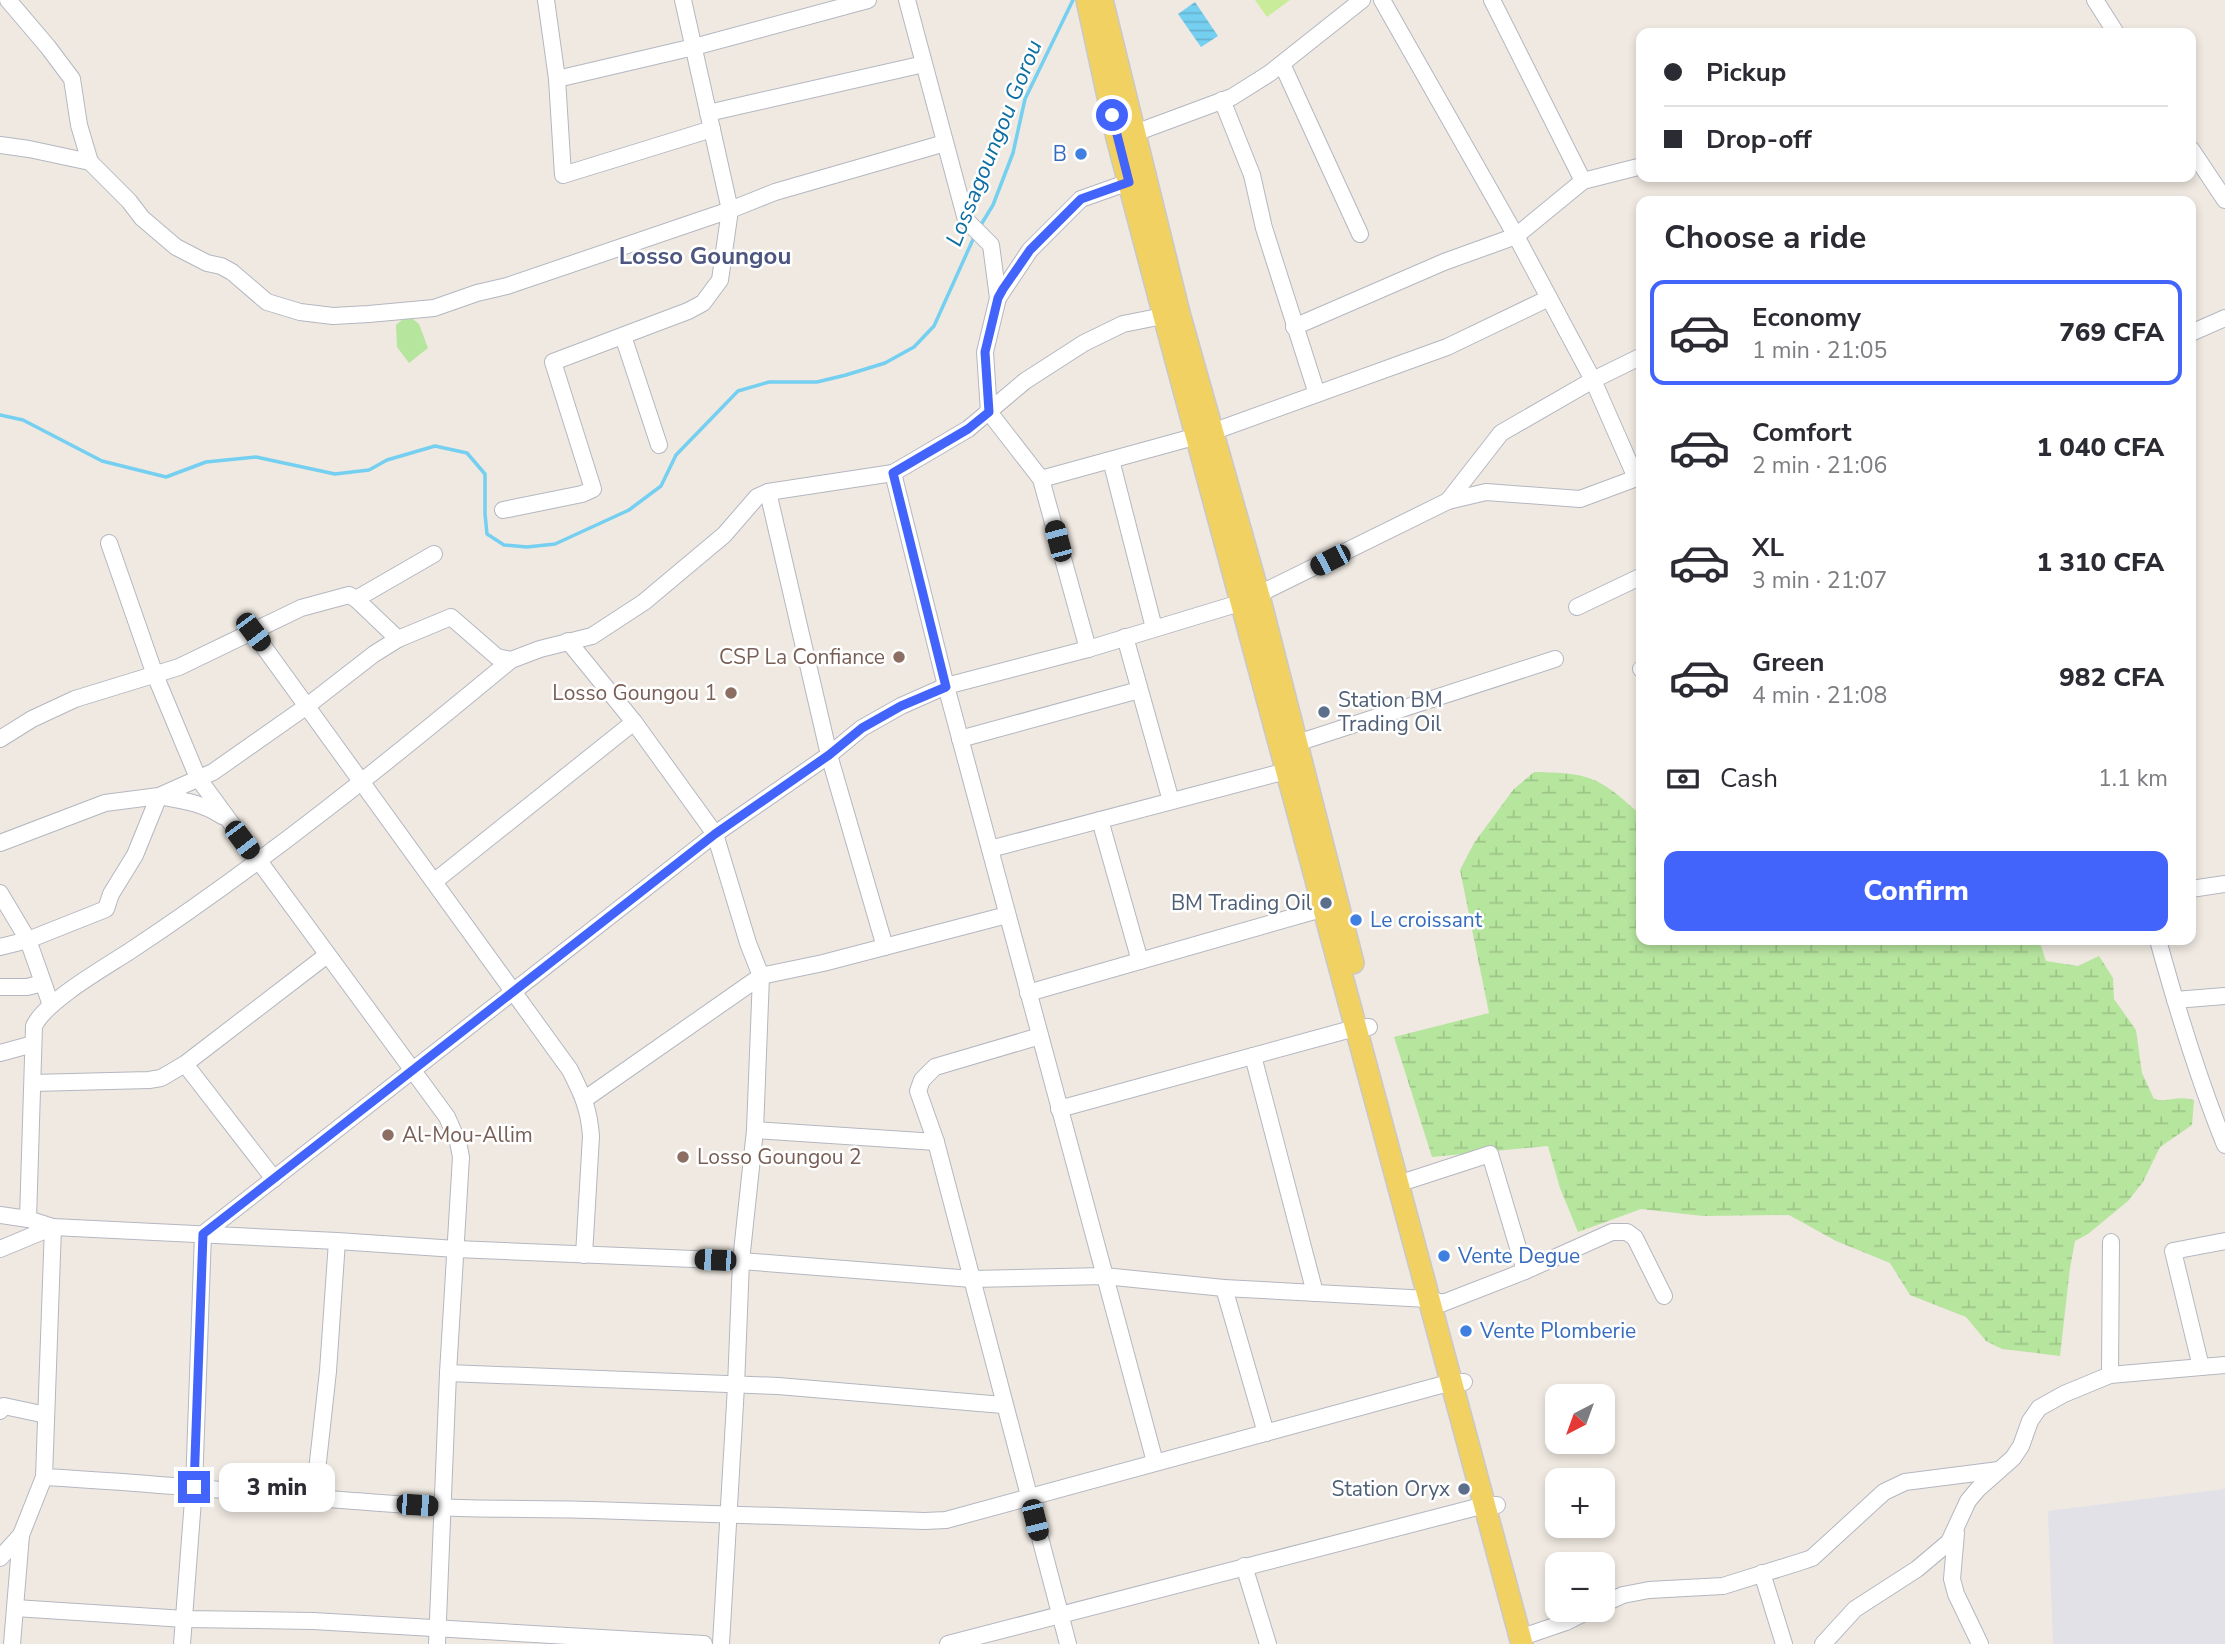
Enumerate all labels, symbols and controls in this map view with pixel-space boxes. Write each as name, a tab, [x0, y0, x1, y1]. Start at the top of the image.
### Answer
water label: Lossagoungou Gorou	[938, 35, 1050, 251]
text: Pickup	[1706, 55, 1786, 90]
route start	[1096, 99, 1128, 131]
text: Drop-off	[1706, 122, 1812, 157]
place label: B	[1053, 140, 1067, 168]
marker: B	[1073, 146, 1089, 162]
text: Choose a ride	[1664, 216, 1866, 259]
district label: Losso Goungou	[619, 240, 791, 272]
text: Economy	[1752, 300, 1861, 335]
icon: car	[1668, 301, 1731, 364]
text: 769 CFA	[2059, 315, 2164, 350]
text: 1 min · 21:05	[1752, 335, 1887, 366]
text: Comfort	[1752, 415, 1852, 450]
icon: car	[1668, 416, 1731, 479]
text: 1 040 CFA	[2036, 430, 2164, 465]
text: 2 min · 21:06	[1752, 450, 1887, 481]
car	[1043, 518, 1074, 564]
text: XL	[1752, 530, 1784, 565]
icon: car	[1668, 531, 1731, 594]
car	[1307, 541, 1354, 579]
text: 1 310 CFA	[2036, 545, 2164, 580]
text: 3 min · 21:07	[1752, 565, 1887, 596]
car	[232, 609, 275, 655]
place label: CSP La Confiance	[719, 643, 885, 671]
text: Green	[1752, 645, 1825, 680]
icon: car	[1668, 646, 1731, 709]
marker: CSP La Confiance	[891, 649, 907, 665]
text: 982 CFA	[2059, 660, 2164, 695]
place label: Losso Goungou 1	[552, 679, 717, 707]
text: 4 min · 21:08	[1752, 680, 1887, 711]
marker: Losso Goungou 1	[723, 685, 739, 701]
place label: Station BM Trading Oil	[1338, 686, 1443, 738]
marker: Station BM Trading Oil	[1316, 704, 1332, 720]
icon: cash	[1664, 760, 1702, 798]
text: Cash	[1720, 761, 1778, 796]
text: 1.1 km	[2098, 763, 2168, 794]
car	[221, 817, 264, 863]
button: Confirm	[1664, 851, 2168, 931]
place label: BM Trading Oil	[1171, 889, 1313, 917]
marker: BM Trading Oil	[1318, 895, 1334, 911]
place label: Le croissant	[1370, 906, 1483, 934]
marker: Le croissant	[1348, 912, 1364, 928]
place label: Al-Mou-Allim	[402, 1121, 533, 1149]
marker: Al-Mou-Allim	[380, 1127, 396, 1143]
place label: Losso Goungou 2	[697, 1143, 862, 1171]
marker: Losso Goungou 2	[675, 1149, 691, 1165]
place label: Vente Degue	[1457, 1242, 1580, 1270]
marker: Vente Degue	[1436, 1248, 1452, 1264]
car	[694, 1249, 737, 1271]
place label: Vente Plomberie	[1479, 1317, 1636, 1345]
marker: Vente Plomberie	[1458, 1323, 1474, 1339]
north arrow	[1545, 1384, 1615, 1454]
map controls	[1545, 1384, 1615, 1622]
callout: 3 min	[218, 1462, 334, 1512]
button: +	[1545, 1468, 1615, 1538]
route end	[178, 1471, 210, 1503]
text: 3 min	[247, 1472, 307, 1503]
place label: Station Oryx	[1332, 1475, 1450, 1503]
marker: Station Oryx	[1456, 1481, 1472, 1497]
car	[396, 1493, 439, 1517]
car	[1020, 1497, 1051, 1543]
button: −	[1545, 1552, 1615, 1622]

